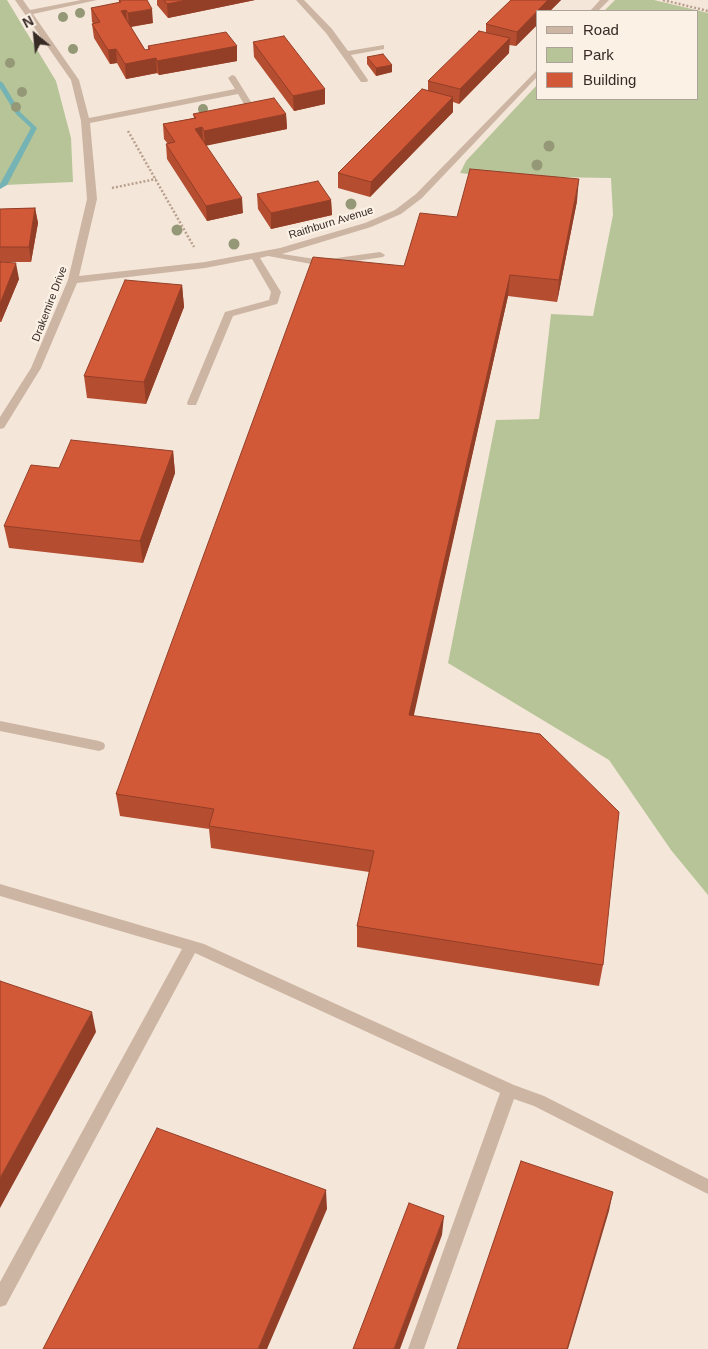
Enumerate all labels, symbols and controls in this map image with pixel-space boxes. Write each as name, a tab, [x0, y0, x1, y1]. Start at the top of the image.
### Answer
north arrow	[10, 10, 60, 60]
legend	[536, 10, 698, 100]
text: N	[20, 12, 36, 31]
text: Road	[583, 21, 619, 38]
text: Park	[583, 46, 614, 63]
text: Building	[583, 71, 636, 88]
street label: Raithburn Avenue	[287, 204, 375, 242]
street label: Drakemire Drive	[30, 265, 70, 343]

